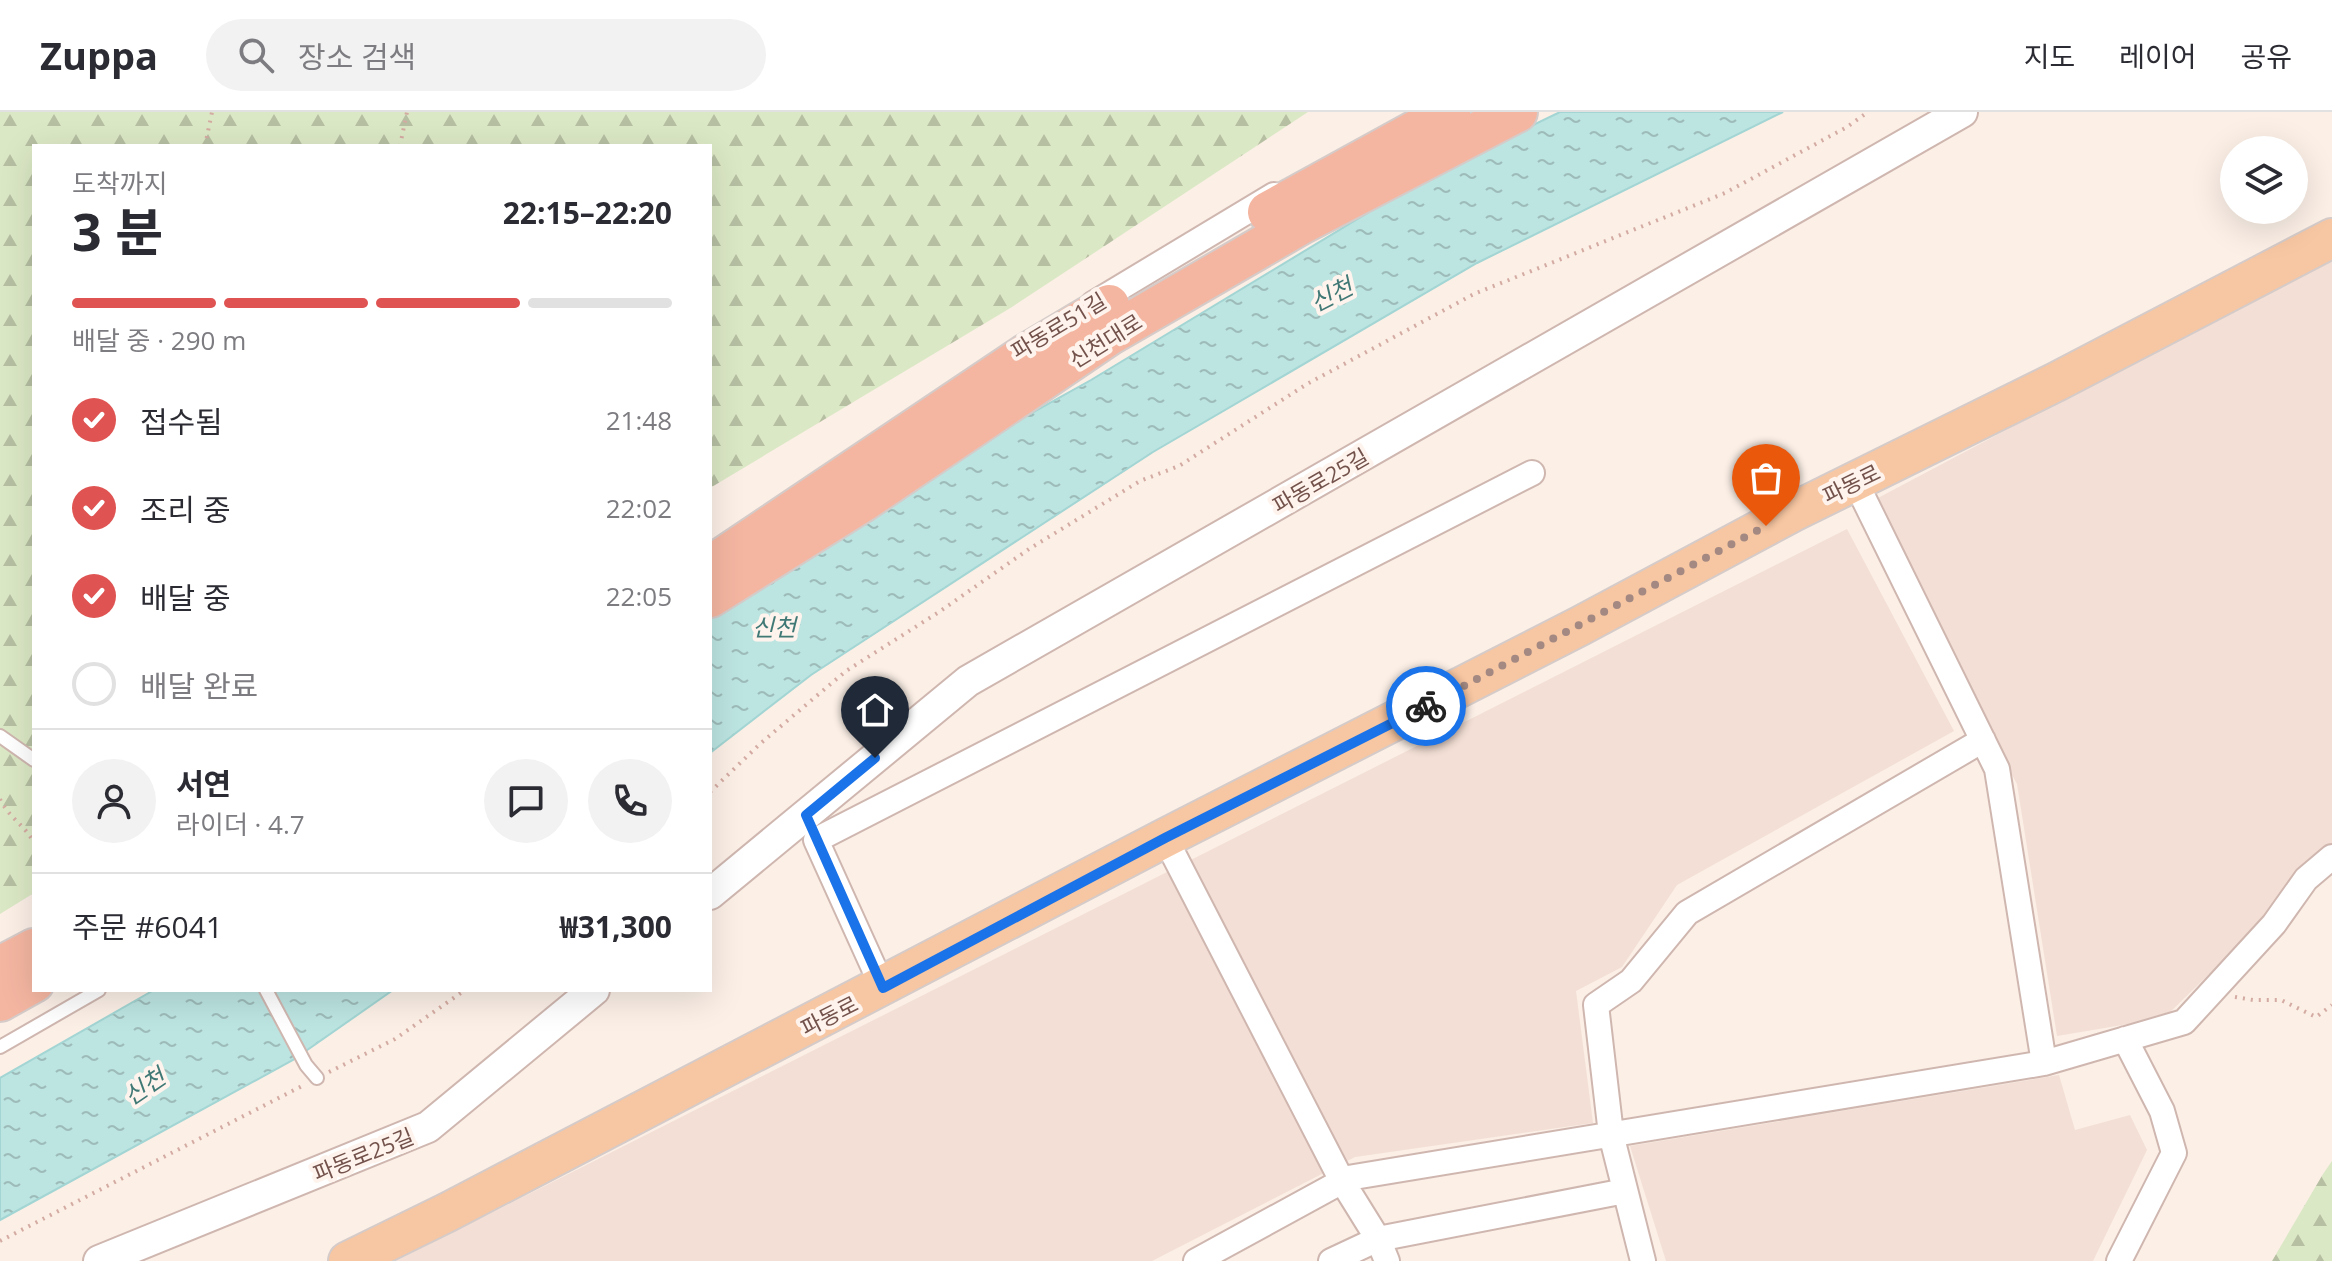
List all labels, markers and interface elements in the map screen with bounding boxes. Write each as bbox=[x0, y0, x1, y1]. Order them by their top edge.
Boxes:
search box bbox=[206, 19, 766, 91]
text: Zuppa bbox=[40, 29, 158, 81]
icon: search bbox=[234, 33, 278, 77]
text: 장소 검색 bbox=[298, 36, 416, 77]
text: 지도 bbox=[2024, 37, 2075, 75]
text: 레이어 bbox=[2119, 37, 2196, 75]
text: 공유 bbox=[2240, 37, 2292, 75]
map controls bbox=[2220, 136, 2308, 224]
button: layers bbox=[2220, 136, 2308, 224]
text: 도착까지 bbox=[72, 165, 168, 201]
text: 22:15–22:20 bbox=[503, 192, 672, 233]
text: 3 분 bbox=[72, 195, 163, 266]
water label: 신천 bbox=[1304, 268, 1361, 319]
street label: 파동로51길 bbox=[1005, 285, 1111, 365]
street label: 신천대로 bbox=[1063, 306, 1147, 374]
text: 배달 중 · 290 m bbox=[72, 322, 246, 358]
icon: check bbox=[72, 398, 116, 442]
text: 접수됨 bbox=[140, 401, 223, 442]
text: 21:48 bbox=[606, 402, 672, 438]
street label: 파동로25길 bbox=[1267, 440, 1373, 520]
pin bbox=[1732, 444, 1800, 526]
icon: bag bbox=[1744, 456, 1788, 500]
street label: 파동로 bbox=[1817, 456, 1885, 510]
icon: check bbox=[72, 486, 116, 530]
text: 조리 중 bbox=[140, 489, 231, 530]
text: 22:02 bbox=[606, 490, 672, 526]
icon: check bbox=[72, 574, 116, 618]
text: 배달 중 bbox=[140, 577, 231, 618]
text: 22:05 bbox=[606, 578, 672, 614]
water label: 신천 bbox=[752, 610, 799, 643]
text: 배달 완료 bbox=[140, 665, 258, 706]
courier bbox=[1386, 666, 1466, 746]
pin bbox=[841, 676, 909, 758]
icon: bike bbox=[1404, 684, 1448, 728]
icon: home bbox=[853, 688, 897, 732]
button: person bbox=[72, 759, 156, 843]
button: chat bbox=[484, 759, 568, 843]
button: phone bbox=[588, 759, 672, 843]
text: 서연 bbox=[176, 763, 231, 804]
text: 라이더 · 4.7 bbox=[176, 806, 305, 842]
text: 주문 #6041 bbox=[72, 906, 223, 947]
text: ₩31,300 bbox=[560, 906, 672, 947]
street label: 파동로 bbox=[795, 988, 863, 1042]
water label: 신천 bbox=[116, 1058, 174, 1112]
street label: 파동로25길 bbox=[308, 1120, 418, 1188]

